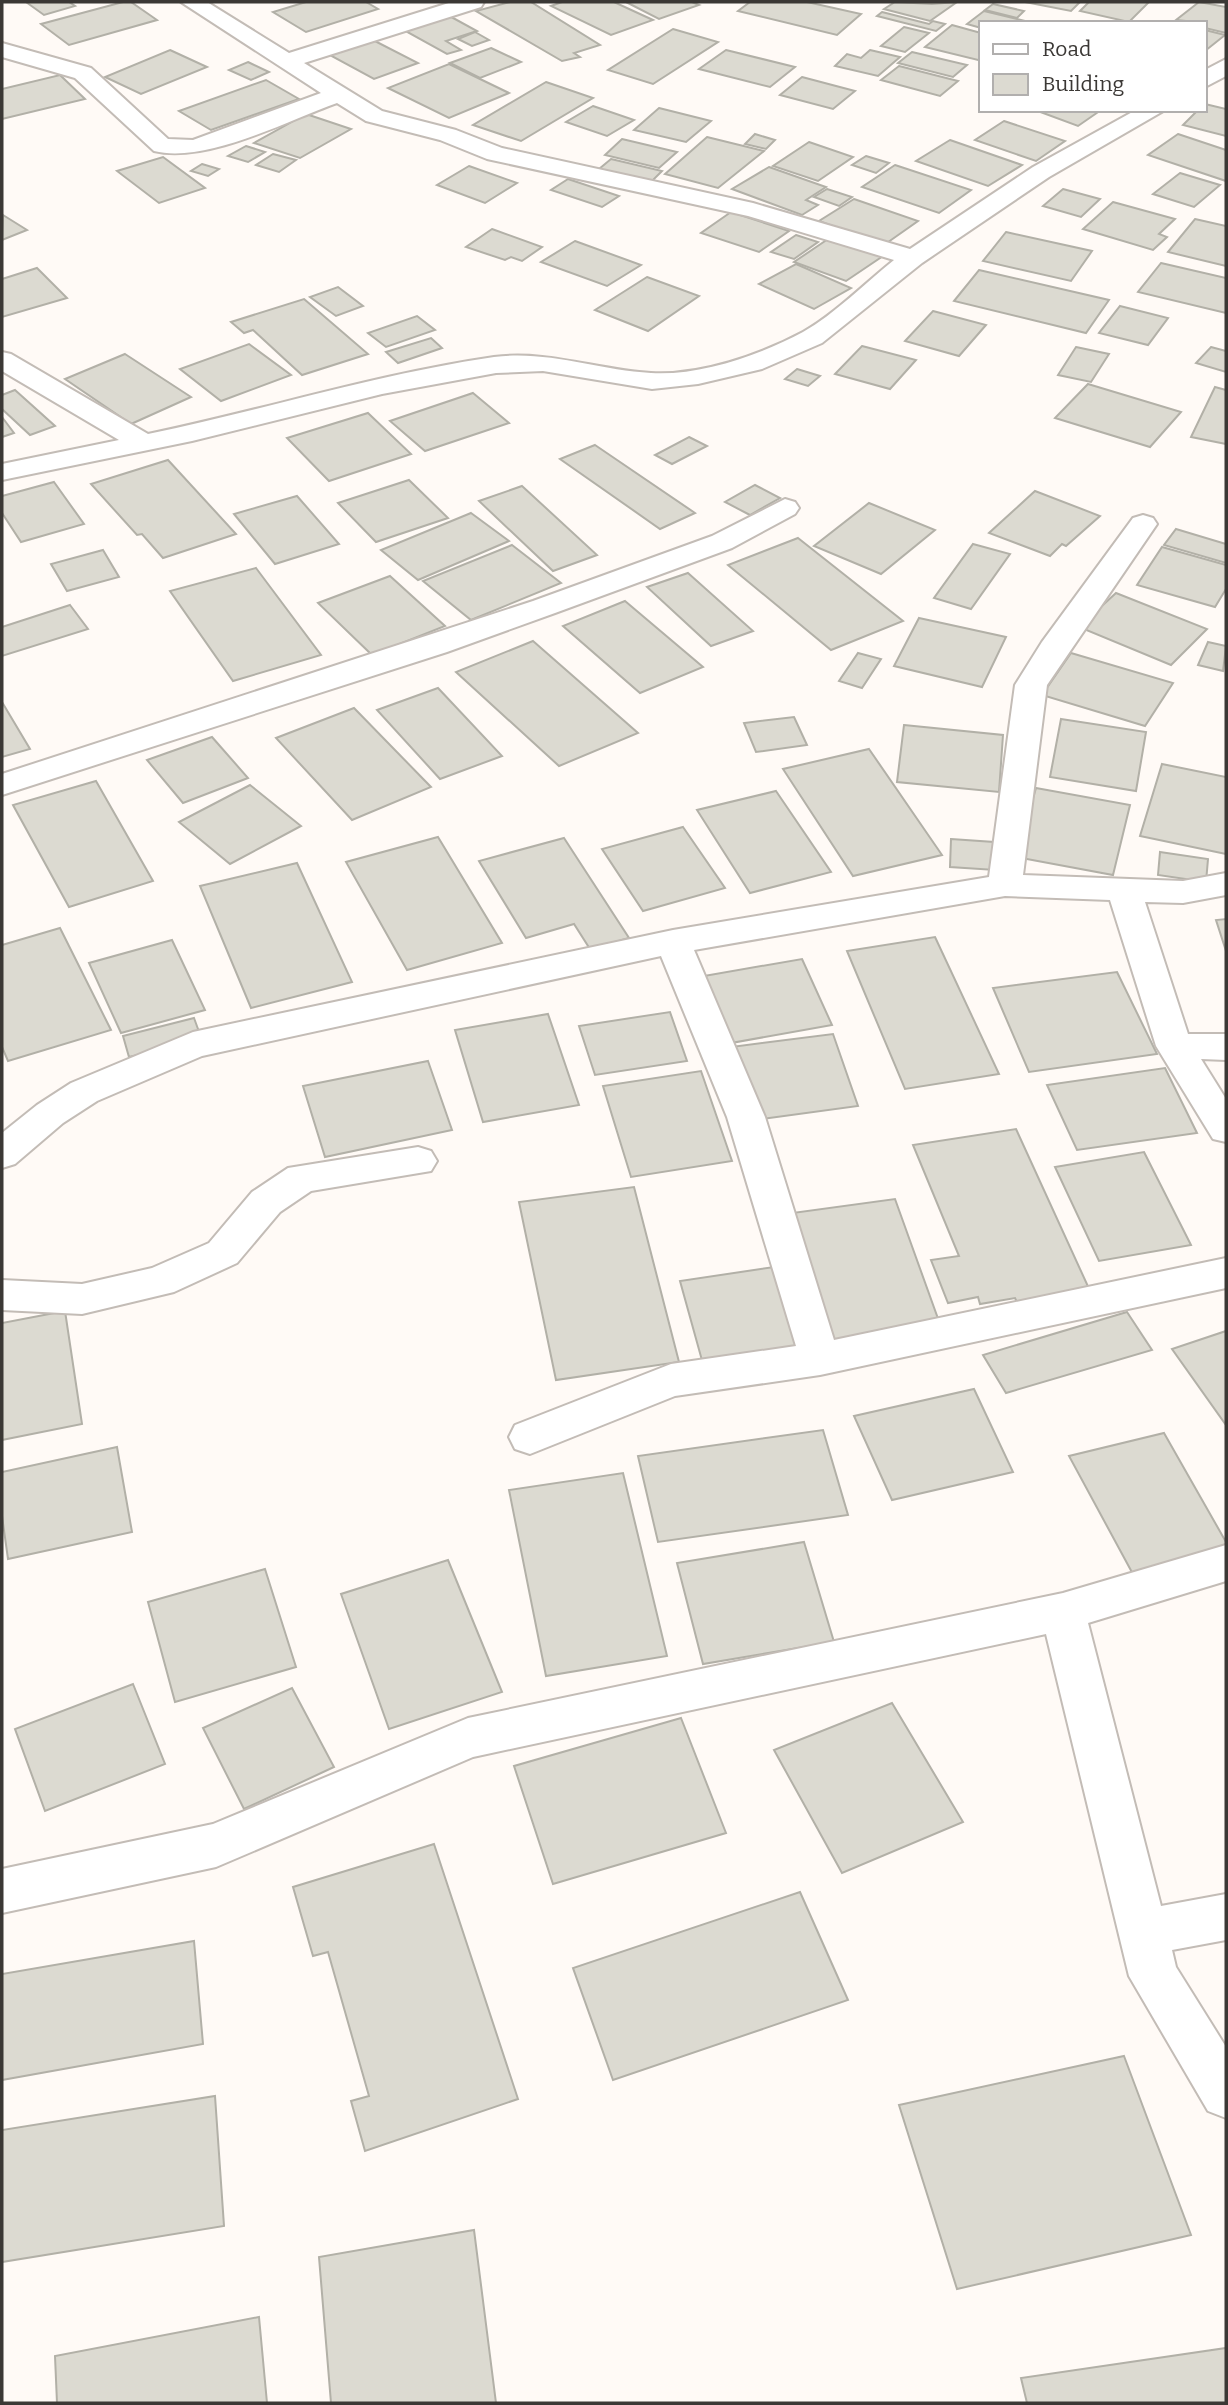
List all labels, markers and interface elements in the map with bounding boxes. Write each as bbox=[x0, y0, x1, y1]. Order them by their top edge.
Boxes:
legend bbox=[979, 21, 1207, 112]
text: Road bbox=[1042, 36, 1091, 62]
text: Building bbox=[1042, 71, 1125, 97]

